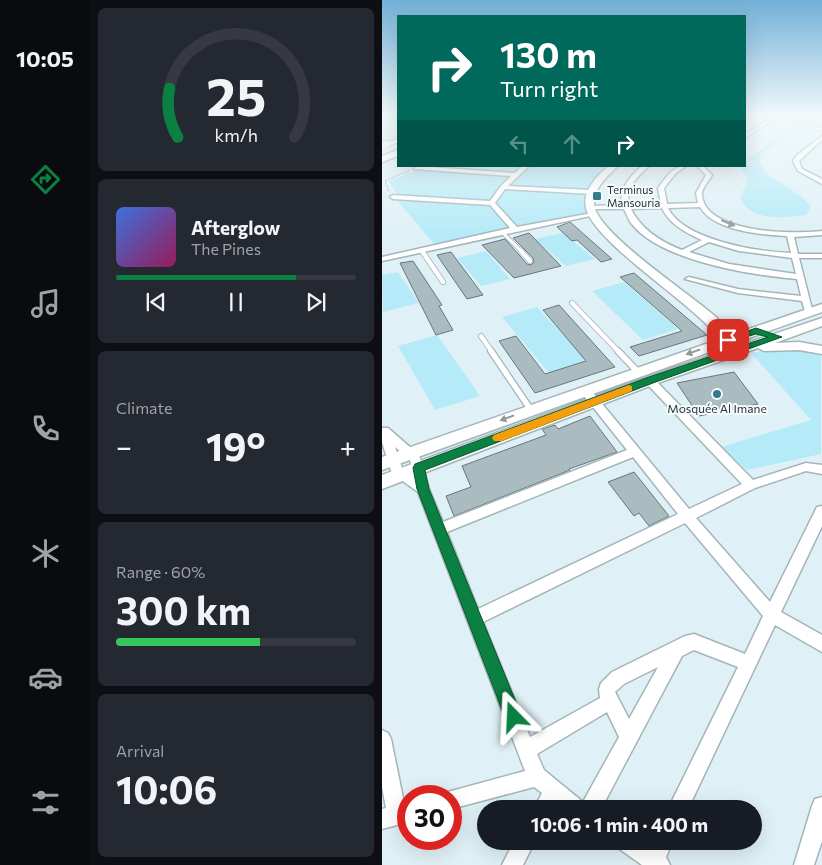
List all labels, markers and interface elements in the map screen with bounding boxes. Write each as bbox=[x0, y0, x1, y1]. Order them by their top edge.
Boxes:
text: 130 m bbox=[500, 32, 597, 75]
icon: right bbox=[417, 35, 482, 100]
text: 10:05 bbox=[16, 45, 74, 72]
text: 25 bbox=[206, 63, 266, 127]
text: Turn right bbox=[500, 75, 598, 102]
text: km/h bbox=[214, 124, 258, 146]
icon: left bbox=[505, 130, 533, 158]
icon: ahead bbox=[558, 130, 586, 158]
icon: right bbox=[611, 130, 639, 158]
icon: directions bbox=[28, 162, 63, 197]
place label: Terminus Mansouria bbox=[607, 183, 660, 209]
marker: Terminus Mansouria bbox=[591, 190, 603, 202]
text: Afterglow bbox=[191, 216, 280, 239]
one-way arrow bbox=[721, 220, 736, 228]
text: The Pines bbox=[191, 239, 261, 258]
icon: music bbox=[28, 286, 63, 321]
icon: previous bbox=[142, 288, 170, 316]
icon: pause bbox=[222, 288, 250, 316]
icon: next bbox=[302, 288, 330, 316]
pin bbox=[707, 319, 749, 361]
icon: arrive bbox=[714, 326, 742, 354]
one-way arrow bbox=[685, 349, 700, 356]
marker: Mosquée Al Imane bbox=[711, 388, 723, 400]
text: Climate bbox=[116, 398, 172, 417]
place label: Mosquée Al Imane bbox=[667, 401, 767, 415]
icon: phone bbox=[28, 411, 63, 446]
one-way arrow bbox=[499, 415, 514, 422]
text: 19° bbox=[206, 422, 266, 469]
text: − bbox=[116, 429, 132, 463]
text: + bbox=[340, 429, 356, 463]
icon: climate bbox=[28, 536, 63, 571]
text: Range · 60% bbox=[116, 562, 205, 581]
text: 300 km bbox=[116, 586, 251, 633]
icon: car bbox=[28, 660, 63, 695]
position arrow bbox=[487, 690, 539, 742]
text: Arrival bbox=[116, 741, 164, 760]
text: 10:06 bbox=[116, 765, 217, 812]
icon: filters bbox=[28, 785, 63, 820]
speed limit sign: 30 bbox=[397, 785, 462, 850]
text: 10:06 · 1 min · 400 m bbox=[531, 813, 708, 836]

